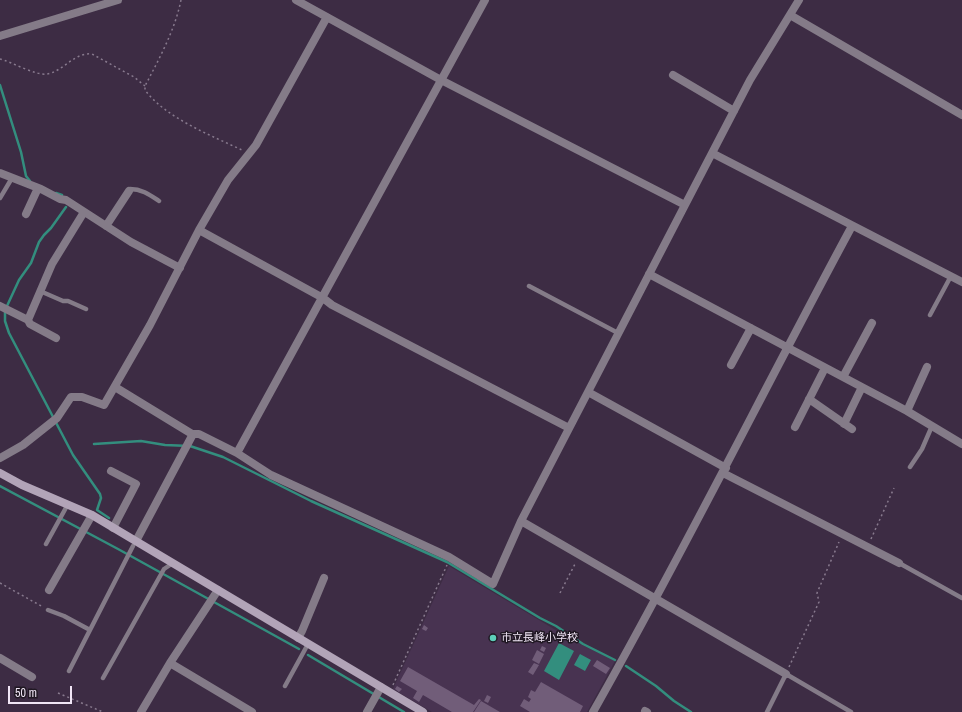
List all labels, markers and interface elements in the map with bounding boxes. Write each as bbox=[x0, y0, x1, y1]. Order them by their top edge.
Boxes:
place label: 市立長峰小学校 bbox=[501, 631, 578, 645]
marker: 市立長峰小学校 bbox=[488, 633, 498, 643]
scale bar bbox=[10, 678, 74, 704]
text: 50 m bbox=[15, 685, 37, 701]

